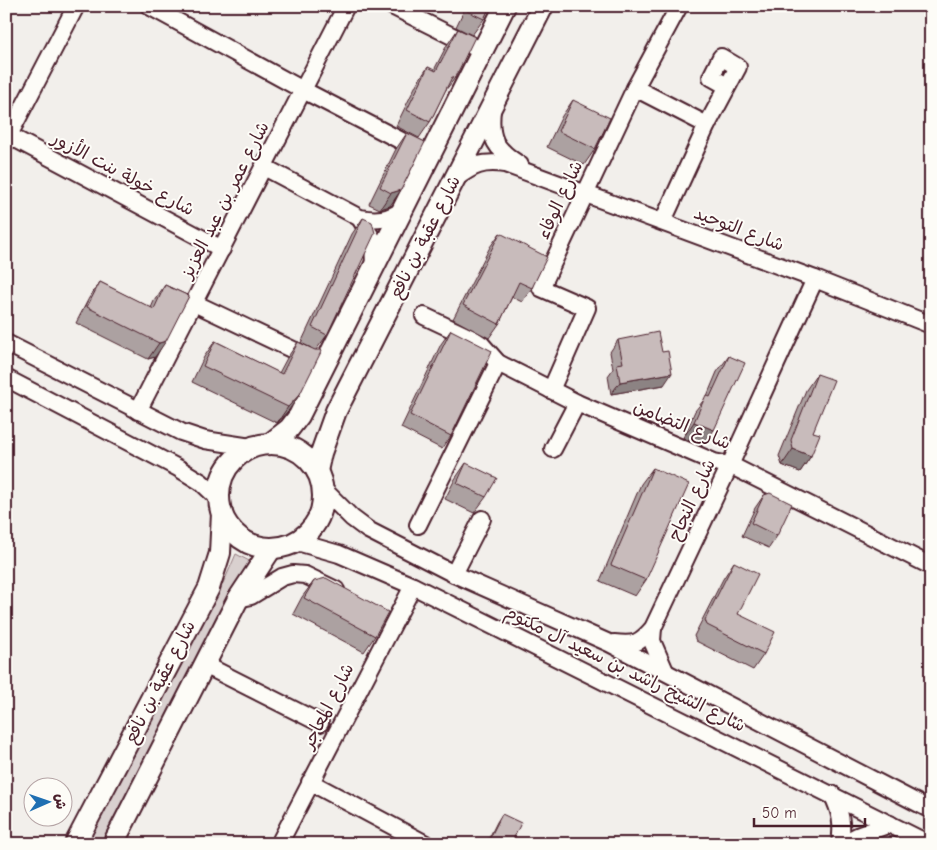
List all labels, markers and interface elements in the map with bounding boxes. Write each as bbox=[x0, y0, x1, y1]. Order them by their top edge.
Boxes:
street label: شارع عمر بن عبد العزيز bbox=[175, 118, 275, 284]
street label: شارع خولة بنت الأزور bbox=[46, 125, 199, 221]
street label: شارع الوفاء bbox=[533, 157, 588, 243]
street label: شارع عقبة بن نافع bbox=[385, 172, 467, 303]
street label: شارع التوحيد bbox=[691, 202, 787, 257]
street label: شارع التضامن bbox=[630, 396, 734, 455]
street label: شارع النجاح bbox=[664, 456, 721, 545]
street label: شارع الشيخ راشد بن سعيد آل مكتوم bbox=[500, 601, 749, 739]
street label: شارع عقبة بن نافع bbox=[120, 617, 202, 748]
street label: شارع المعاجر bbox=[297, 660, 359, 755]
north arrow bbox=[22, 778, 72, 828]
text: ش bbox=[52, 794, 69, 810]
scale bar bbox=[754, 795, 866, 827]
text: 50 m bbox=[762, 804, 797, 822]

